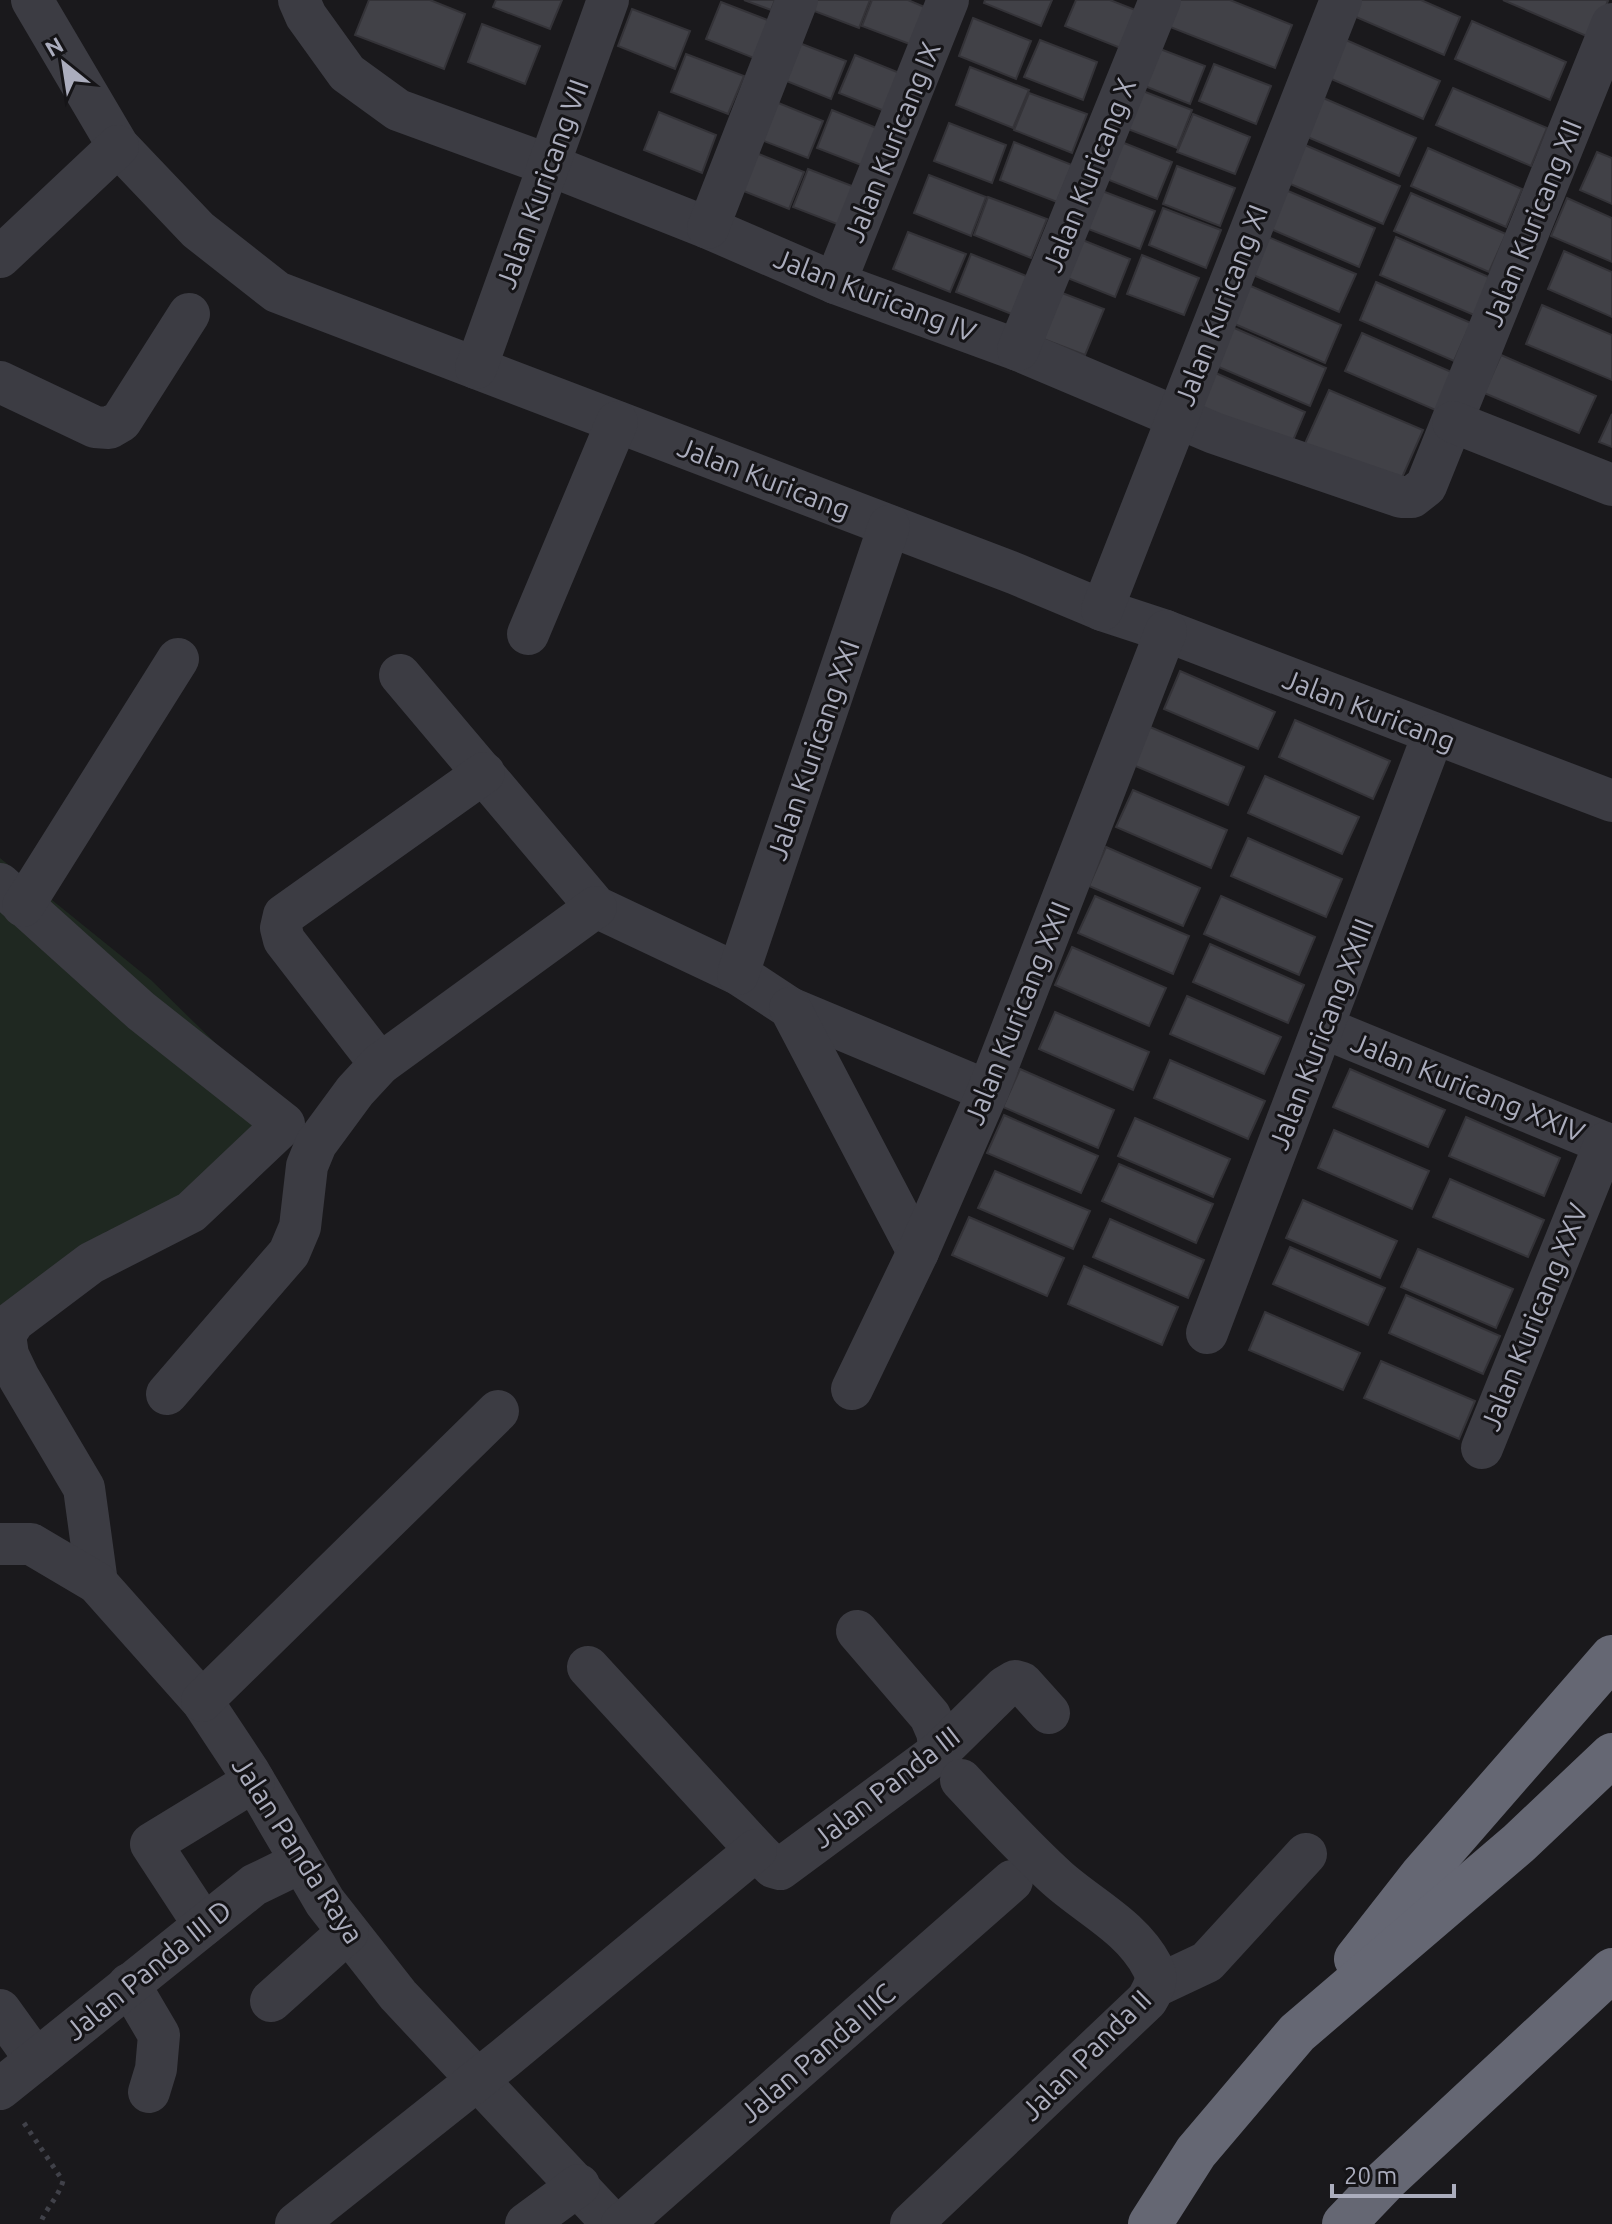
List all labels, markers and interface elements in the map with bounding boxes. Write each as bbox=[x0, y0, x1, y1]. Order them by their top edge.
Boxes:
north arrow bbox=[24, 24, 104, 104]
text: N bbox=[40, 31, 67, 61]
street label: Jalan Kuricang IX bbox=[837, 37, 946, 246]
street label: Jalan Kuricang X bbox=[1036, 74, 1141, 276]
street label: Jalan Kuricang VII bbox=[489, 75, 594, 293]
street label: Jalan Kuricang XII bbox=[1476, 115, 1587, 331]
street label: Jalan Kuricang XI bbox=[1168, 200, 1273, 410]
street label: Jalan Kuricang IV bbox=[770, 242, 981, 347]
street label: Jalan Kuricang bbox=[674, 430, 855, 525]
street label: Jalan Kuricang XXI bbox=[760, 636, 865, 864]
street label: Jalan Kuricang bbox=[1279, 662, 1460, 757]
street label: Jalan Kuricang XXII bbox=[958, 897, 1075, 1129]
street label: Jalan Kuricang XXIII bbox=[1262, 914, 1379, 1154]
street label: Jalan Kuricang XXIV bbox=[1347, 1026, 1589, 1148]
street label: Jalan Kuricang XXV bbox=[1474, 1199, 1593, 1435]
street label: Jalan Panda III bbox=[806, 1720, 965, 1854]
street label: Jalan Panda Raya bbox=[227, 1751, 370, 1949]
street label: Jalan Panda III D bbox=[59, 1893, 237, 2046]
street label: Jalan Panda IIIC bbox=[733, 1977, 900, 2128]
street label: Jalan Panda II bbox=[1014, 1983, 1157, 2126]
scale bar bbox=[1332, 2148, 1454, 2198]
text: 20 m bbox=[1344, 2162, 1397, 2189]

